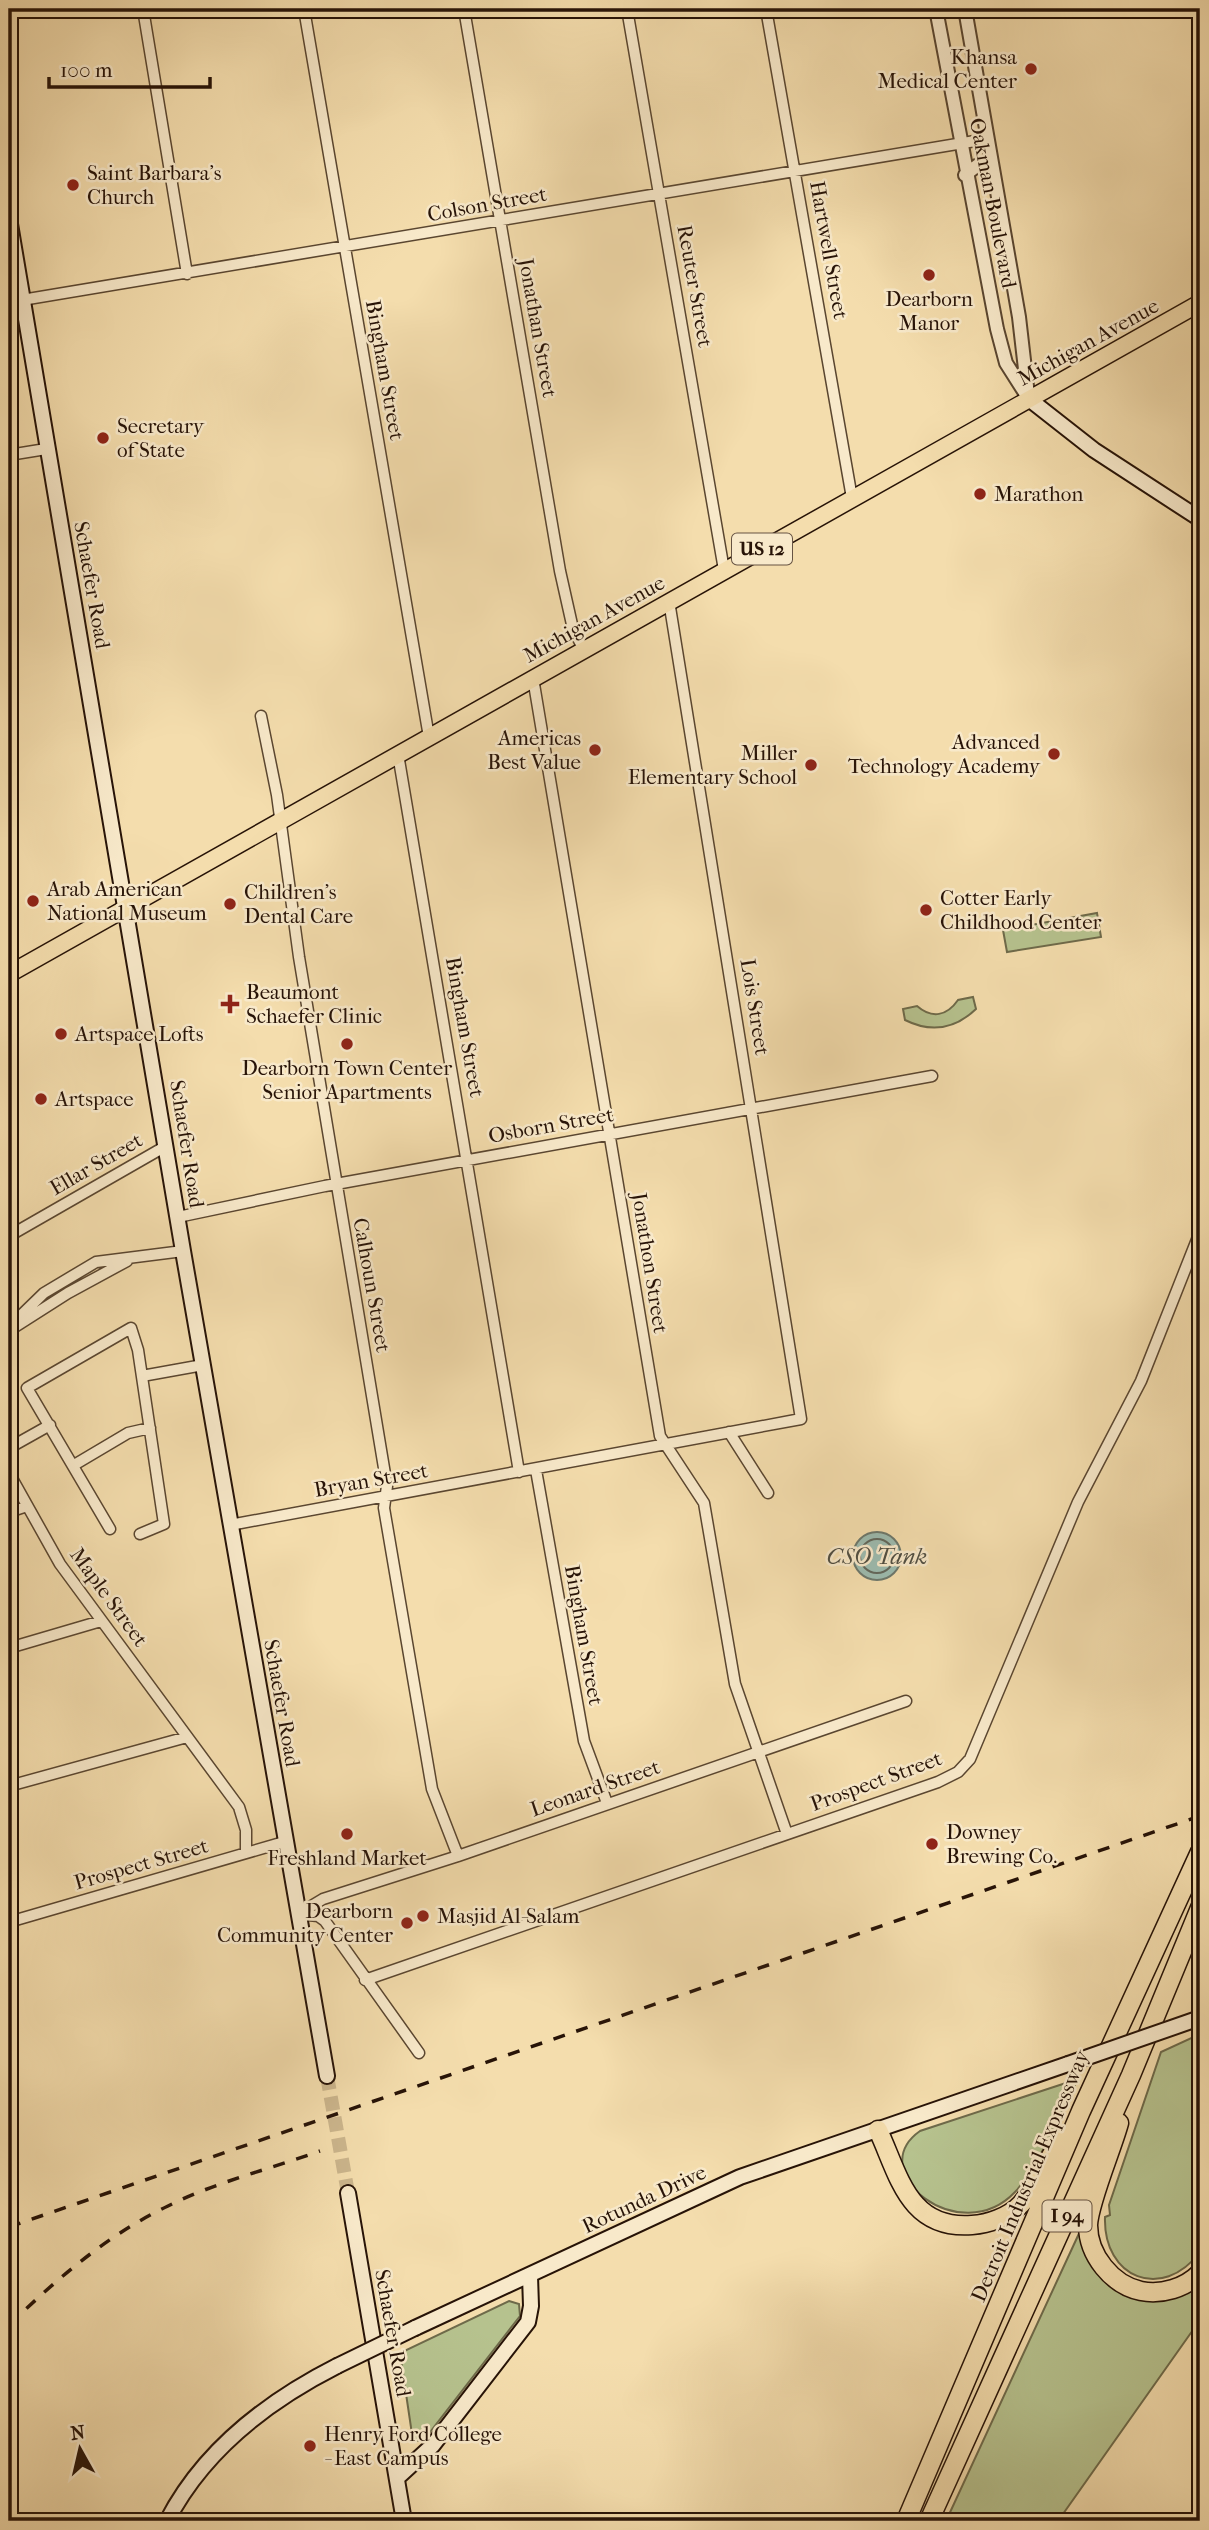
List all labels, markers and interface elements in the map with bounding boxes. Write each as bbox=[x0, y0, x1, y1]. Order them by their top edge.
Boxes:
place label: Khansa Medical Center bbox=[877, 45, 1017, 93]
scale bar bbox=[49, 46, 210, 90]
text: 100 m bbox=[60, 58, 113, 82]
marker: Khansa Medical Center bbox=[1023, 61, 1039, 77]
street label: Oakman Boulevard bbox=[965, 116, 1021, 291]
place label: Saint Barbara's Church bbox=[87, 161, 222, 209]
marker: Saint Barbara's Church bbox=[65, 177, 81, 193]
street label: Hartwell Street bbox=[805, 179, 853, 321]
street label: Colson Street bbox=[425, 182, 549, 226]
street label: Reuter Street bbox=[672, 223, 718, 350]
street label: Jonathan Street bbox=[514, 255, 562, 400]
marker: Dearborn Manor bbox=[921, 267, 937, 283]
place label: Dearborn Manor bbox=[885, 287, 973, 335]
street label: Michigan Avenue bbox=[1013, 293, 1163, 391]
street label: Bingham Street bbox=[361, 298, 409, 443]
place label: Secretary of State bbox=[117, 414, 205, 462]
marker: Secretary of State bbox=[95, 430, 111, 446]
place label: Marathon bbox=[994, 482, 1083, 506]
marker: Marathon bbox=[972, 486, 988, 502]
street label: Schaefer Road bbox=[69, 519, 115, 651]
road number: US 12 bbox=[732, 534, 792, 564]
street label: Michigan Avenue bbox=[519, 570, 669, 668]
place label: Americas Best Value bbox=[487, 726, 581, 774]
place label: Advanced Technology Academy bbox=[848, 730, 1041, 778]
place label: Miller Elementary School bbox=[628, 741, 797, 789]
marker: Americas Best Value bbox=[587, 742, 603, 758]
marker: Advanced Technology Academy bbox=[1046, 746, 1062, 762]
marker: Miller Elementary School bbox=[803, 757, 819, 773]
place label: Arab American National Museum bbox=[46, 877, 207, 925]
place label: Children's Dental Care bbox=[244, 880, 353, 928]
place label: Cotter Early Childhood Center bbox=[940, 886, 1102, 934]
marker: Arab American National Museum bbox=[25, 893, 41, 909]
marker: Children's Dental Care bbox=[222, 896, 238, 912]
marker: Cotter Early Childhood Center bbox=[918, 902, 934, 918]
street label: Bingham Street bbox=[441, 955, 489, 1100]
street label: Lois Street bbox=[736, 957, 775, 1057]
place label: Beaumont Schaefer Clinic bbox=[246, 980, 382, 1028]
marker: Beaumont Schaefer Clinic bbox=[220, 994, 240, 1014]
place label: Artspace Lofts bbox=[74, 1022, 204, 1046]
marker: Artspace Lofts bbox=[53, 1026, 69, 1042]
marker: Dearborn Town Center Senior Apartments bbox=[339, 1036, 355, 1052]
place label: Dearborn Town Center Senior Apartments bbox=[242, 1056, 452, 1104]
street label: Schaefer Road bbox=[165, 1078, 209, 1210]
place label: Artspace bbox=[54, 1087, 134, 1111]
marker: Artspace bbox=[33, 1091, 49, 1107]
street label: Osborn Street bbox=[486, 1102, 616, 1148]
street label: Ellar Street bbox=[45, 1128, 147, 1200]
street label: Jonathon Street bbox=[627, 1189, 673, 1335]
street label: Calhoun Street bbox=[348, 1216, 396, 1354]
street label: Bryan Street bbox=[312, 1458, 430, 1502]
street label: Maple Street bbox=[65, 1543, 153, 1651]
water label: CSO Tank bbox=[827, 1543, 927, 1570]
street label: Bingham Street bbox=[560, 1563, 608, 1708]
street label: Schaefer Road bbox=[259, 1637, 305, 1769]
street label: Prospect Street bbox=[807, 1746, 946, 1816]
street label: Leonard Street bbox=[527, 1754, 663, 1821]
place label: Downey Brewing Co. bbox=[946, 1820, 1057, 1868]
marker: Freshland Market bbox=[339, 1826, 355, 1842]
street label: Prospect Street bbox=[71, 1833, 211, 1895]
marker: Downey Brewing Co. bbox=[924, 1836, 940, 1852]
place label: Freshland Market bbox=[267, 1846, 427, 1870]
place label: Dearborn Community Center bbox=[217, 1899, 393, 1947]
place label: Masjid Al-Salam bbox=[437, 1904, 580, 1928]
marker: Masjid Al-Salam bbox=[415, 1908, 431, 1924]
marker: Dearborn Community Center bbox=[399, 1915, 415, 1931]
street label: Detroit Industrial Expressway bbox=[966, 2046, 1094, 2305]
street label: Rotunda Drive bbox=[578, 2160, 710, 2238]
road number: I 94 bbox=[1042, 2200, 1092, 2232]
street label: Schaefer Road bbox=[370, 2267, 416, 2399]
north arrow bbox=[46, 2414, 116, 2484]
text: N bbox=[69, 2421, 87, 2445]
place label: Henry Ford College - East Campus bbox=[324, 2422, 502, 2470]
marker: Henry Ford College - East Campus bbox=[302, 2438, 318, 2454]

